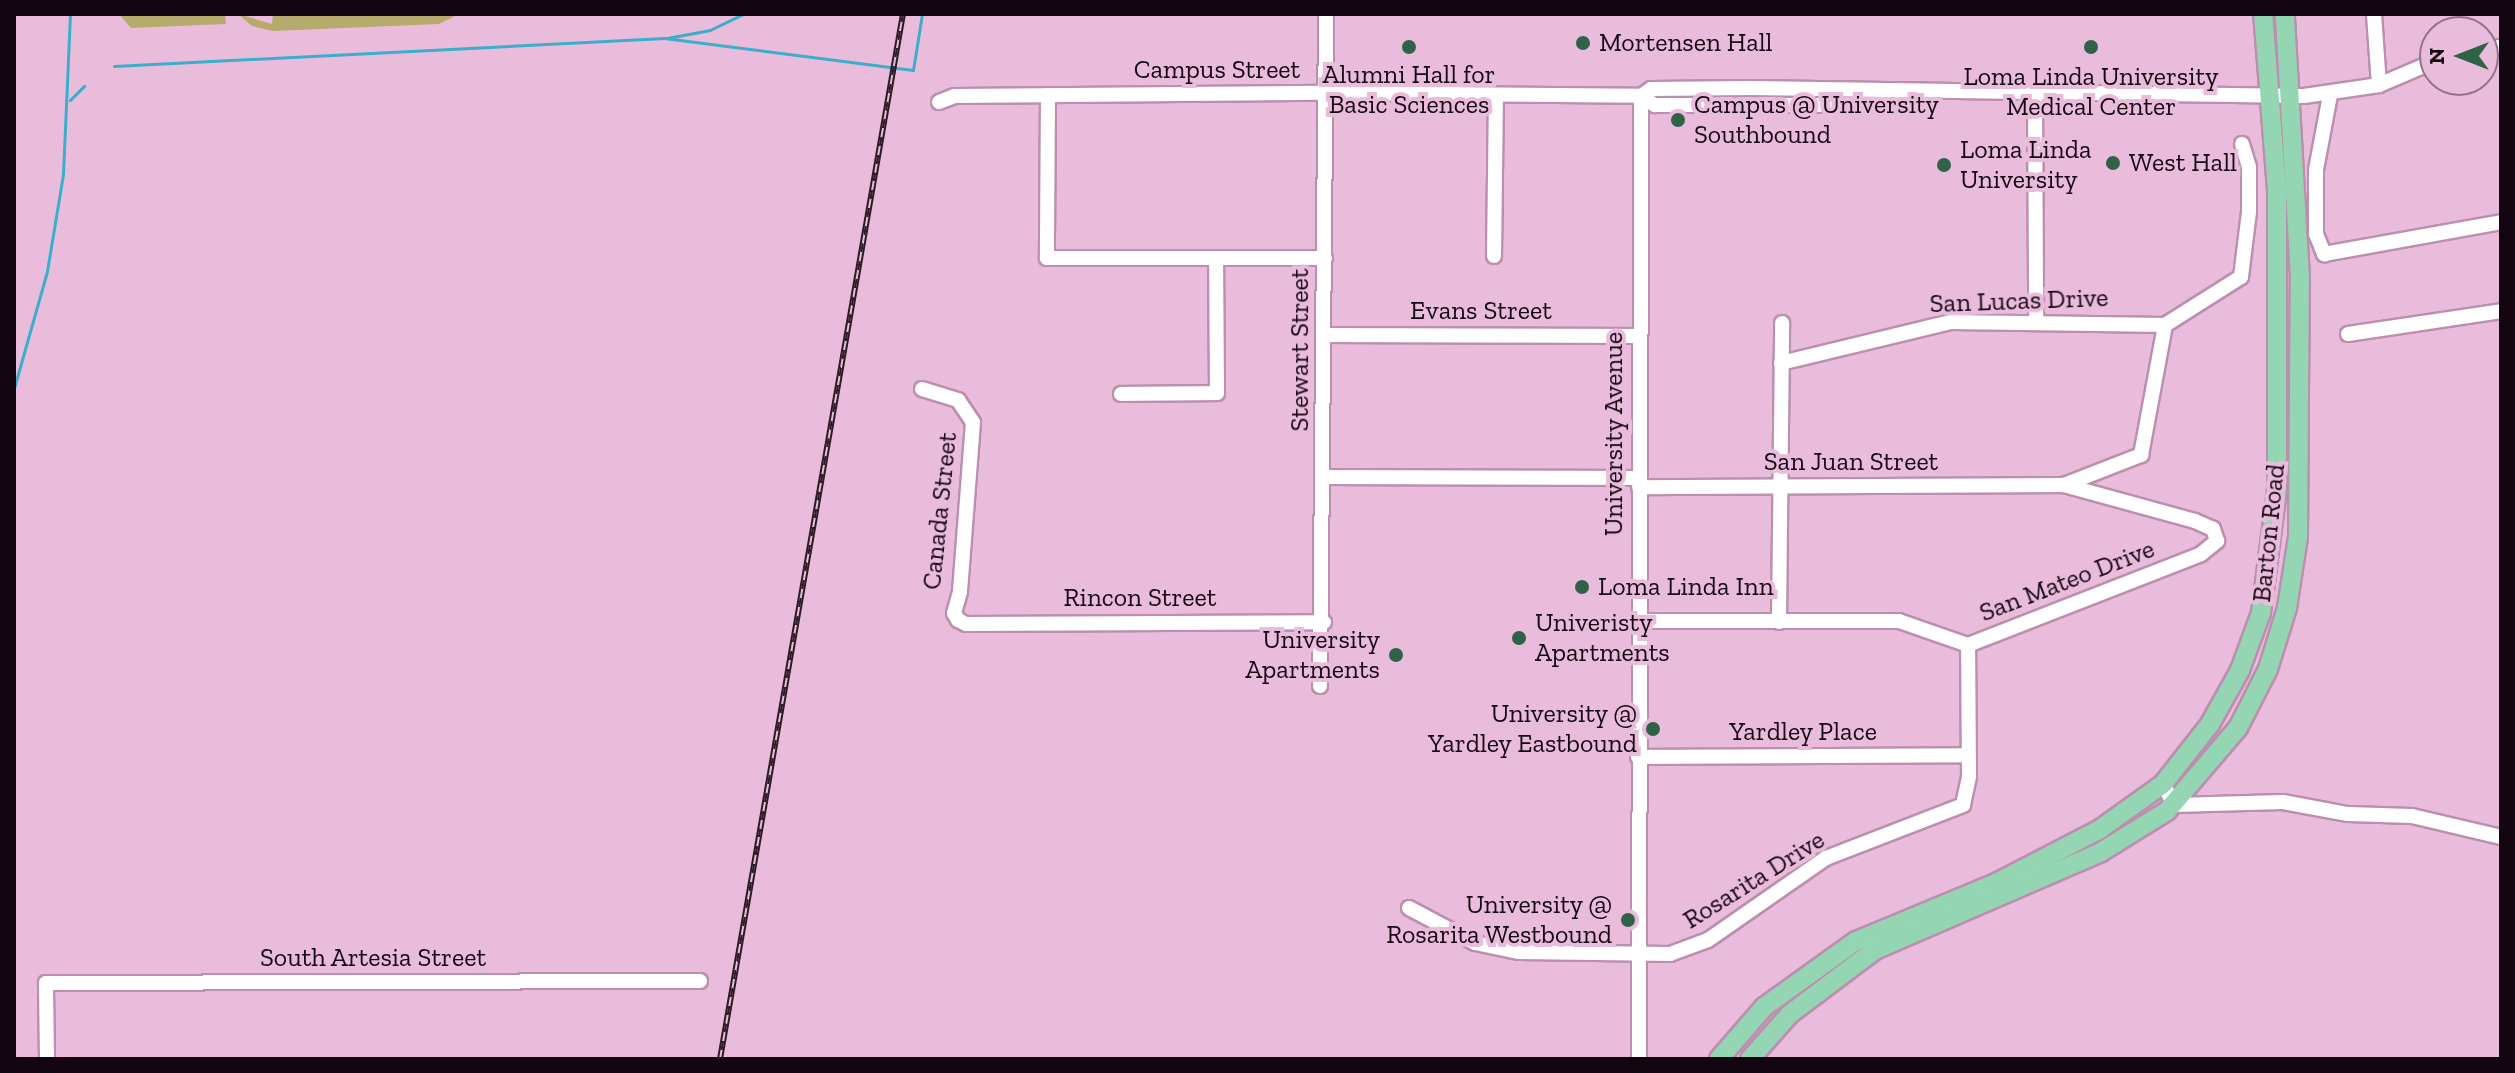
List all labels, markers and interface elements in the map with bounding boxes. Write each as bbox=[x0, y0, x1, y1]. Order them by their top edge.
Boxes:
north arrow bbox=[2419, 16, 2499, 96]
place label: Mortensen Hall bbox=[1599, 27, 1773, 59]
marker: Mortensen Hall bbox=[1574, 34, 1592, 52]
marker: Loma Linda University Medical Center bbox=[2080, 36, 2102, 58]
marker: Alumni Hall for Basic Sciences bbox=[1400, 38, 1418, 56]
text: N bbox=[2423, 48, 2450, 64]
street label: Campus Street bbox=[1134, 54, 1300, 86]
place label: Alumni Hall for Basic Sciences bbox=[1323, 59, 1495, 120]
place label: Loma Linda University Medical Center bbox=[1964, 61, 2218, 122]
place label: Campus @ University Southbound bbox=[1694, 89, 1939, 150]
marker: Campus @ University Southbound bbox=[1669, 111, 1687, 129]
place label: Loma Linda University bbox=[1960, 134, 2092, 196]
place label: West Hall bbox=[2129, 147, 2237, 179]
marker: West Hall bbox=[2104, 154, 2122, 172]
marker: Loma Linda University bbox=[1935, 156, 1953, 174]
street label: Stewart Street bbox=[1284, 269, 1316, 431]
street label: San Lucas Drive bbox=[1929, 282, 2109, 320]
street label: Evans Street bbox=[1410, 295, 1552, 327]
street label: University Avenue bbox=[1598, 331, 1630, 537]
street label: Canada Street bbox=[916, 431, 964, 591]
street label: San Juan Street bbox=[1763, 446, 1939, 478]
street label: Barton Road bbox=[2246, 462, 2292, 604]
street label: San Mateo Drive bbox=[1975, 533, 2159, 629]
place label: Loma Linda Inn bbox=[1598, 571, 1774, 603]
marker: Loma Linda Inn bbox=[1573, 578, 1591, 596]
street label: Rincon Street bbox=[1064, 582, 1216, 614]
place label: Univeristy Apartments bbox=[1535, 607, 1670, 668]
place label: University Apartments bbox=[1245, 624, 1380, 686]
marker: Univeristy Apartments bbox=[1510, 629, 1528, 647]
marker: University Apartments bbox=[1387, 646, 1405, 664]
place label: University @ Yardley Eastbound bbox=[1427, 698, 1637, 760]
street label: Yardley Place bbox=[1729, 716, 1877, 748]
marker: University @ Yardley Eastbound bbox=[1644, 720, 1662, 738]
street label: Rosarita Drive bbox=[1678, 824, 1830, 936]
place label: University @ Rosarita Westbound bbox=[1385, 889, 1612, 950]
marker: University @ Rosarita Westbound bbox=[1619, 911, 1637, 929]
street label: South Artesia Street bbox=[259, 942, 487, 974]

